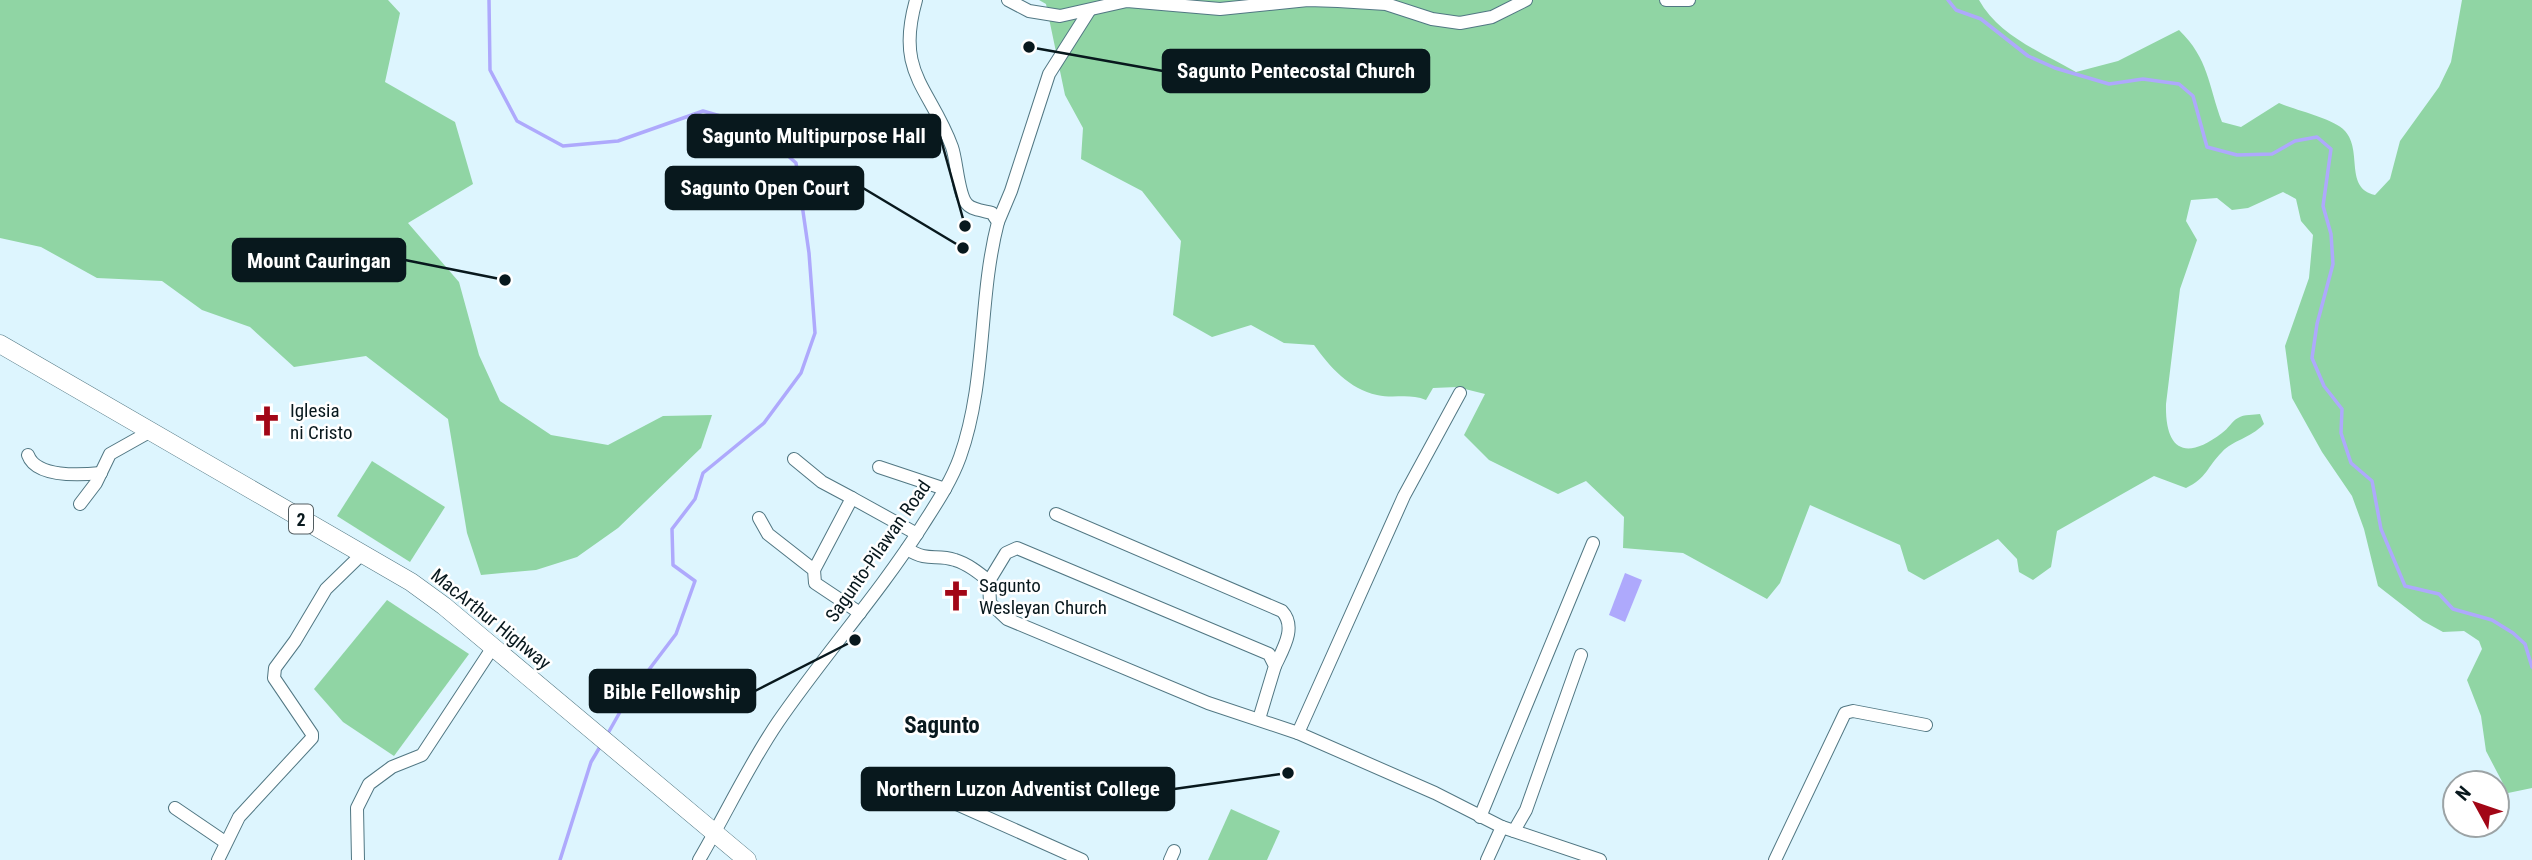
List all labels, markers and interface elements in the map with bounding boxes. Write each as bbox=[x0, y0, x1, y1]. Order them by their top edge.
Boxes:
callout: Sagunto Pentecostal Church bbox=[1163, 50, 1429, 92]
text: Sagunto Pentecostal Church bbox=[1177, 59, 1415, 83]
callout: Sagunto Multipurpose Hall bbox=[688, 115, 940, 157]
text: Sagunto Multipurpose Hall bbox=[702, 124, 926, 148]
callout: Sagunto Open Court bbox=[666, 167, 863, 209]
text: Sagunto Open Court bbox=[681, 176, 849, 200]
callout: Mount Cauringan bbox=[233, 239, 405, 281]
text: Mount Cauringan bbox=[247, 249, 391, 273]
place label: Iglesia ni Cristo bbox=[290, 399, 352, 444]
church icon: Iglesia ni Cristo bbox=[250, 404, 284, 438]
street label: Sagunto-Pilawan Road bbox=[820, 476, 936, 626]
road number: 2 bbox=[289, 504, 313, 534]
street label: MacArthur Highway bbox=[426, 564, 556, 674]
place label: Sagunto Wesleyan Church bbox=[979, 574, 1107, 619]
church icon: Sagunto Wesleyan Church bbox=[939, 579, 973, 613]
callout: Bible Fellowship bbox=[590, 670, 755, 712]
text: Bible Fellowship bbox=[603, 680, 741, 704]
district label: Sagunto bbox=[904, 712, 980, 739]
callout: Northern Luzon Adventist College bbox=[862, 768, 1174, 810]
north arrow bbox=[2441, 769, 2511, 839]
text: Northern Luzon Adventist College bbox=[876, 777, 1160, 801]
text: N bbox=[2451, 782, 2476, 805]

